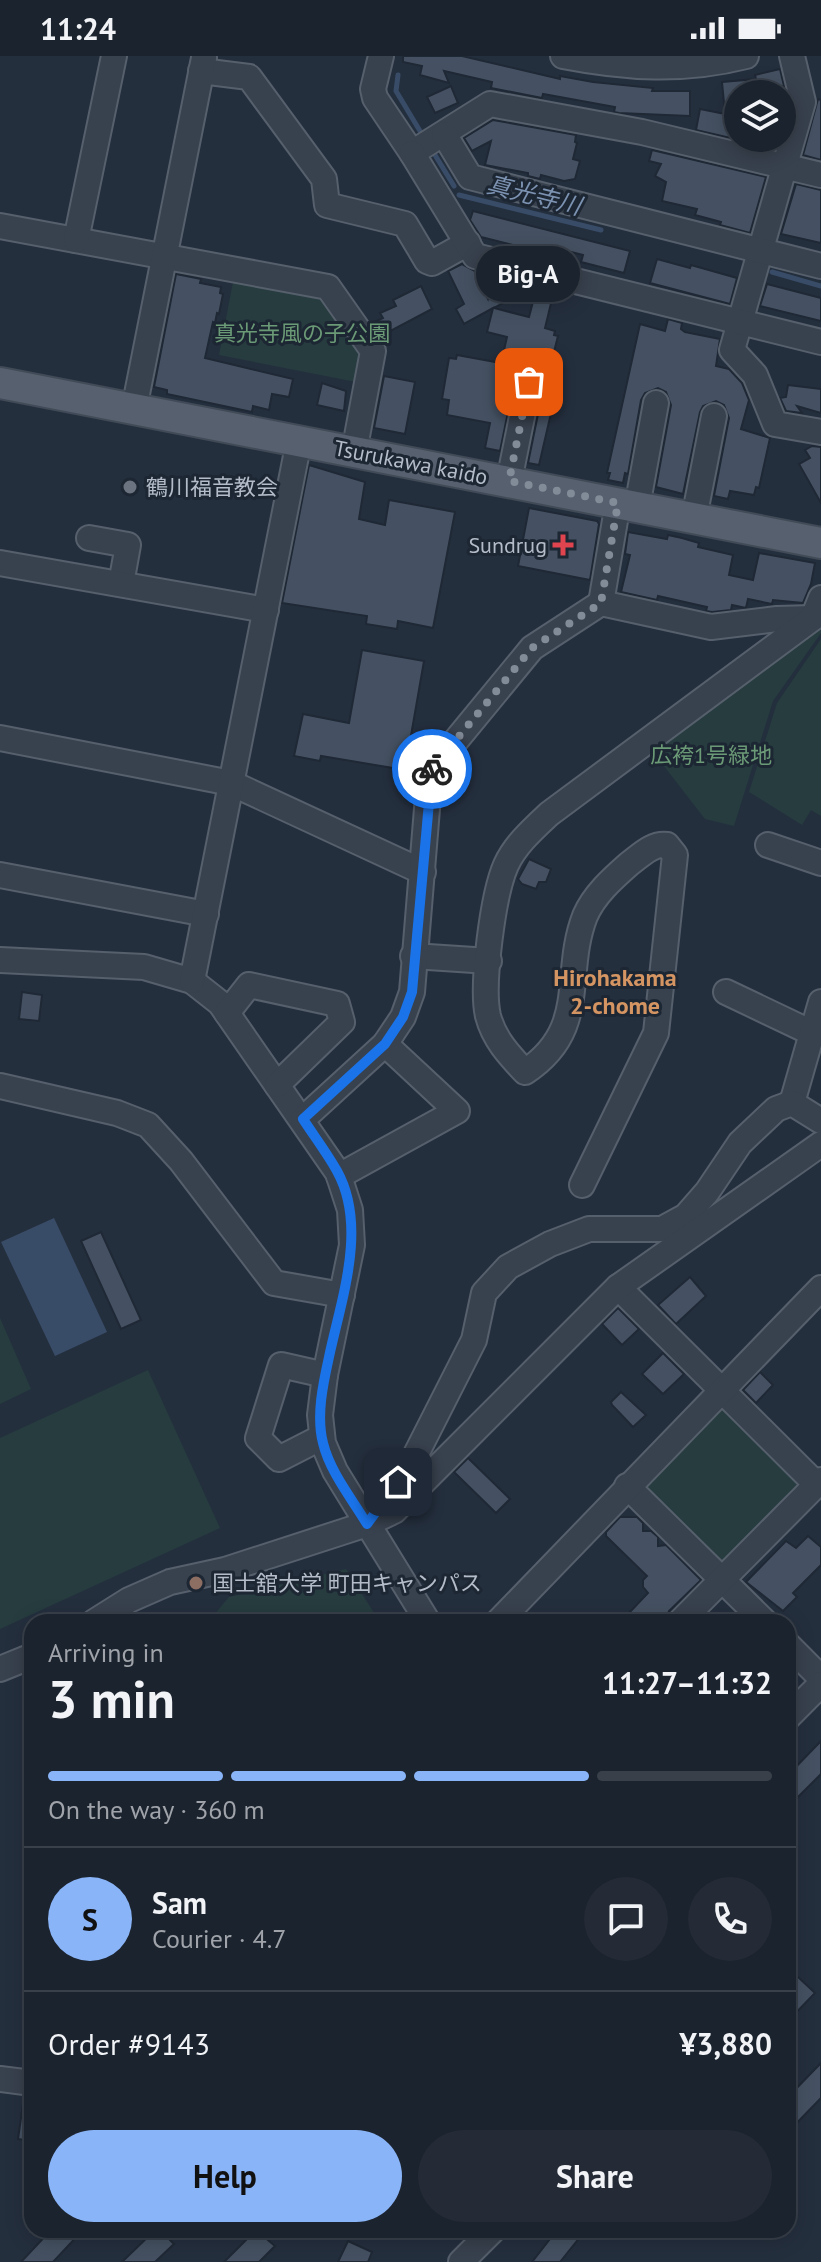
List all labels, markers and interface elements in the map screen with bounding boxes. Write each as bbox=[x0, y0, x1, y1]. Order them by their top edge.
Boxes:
text: 11:24 bbox=[40, 9, 116, 48]
map controls bbox=[724, 80, 796, 152]
button: layers bbox=[724, 80, 796, 152]
water label: 真光寺川 bbox=[484, 168, 587, 222]
callout: Big-A bbox=[477, 246, 581, 302]
text: Big-A bbox=[498, 257, 558, 290]
park label: 真光寺風の子公園 bbox=[214, 319, 390, 347]
pin bbox=[495, 348, 563, 416]
icon: bag bbox=[507, 360, 551, 404]
street label: Tsurukawa kaido bbox=[332, 433, 490, 491]
place label: 鶴川福音教会 bbox=[146, 473, 278, 501]
marker: 鶴川福音教会 bbox=[121, 478, 139, 496]
place label: Sundrug bbox=[468, 531, 547, 559]
marker: Sundrug bbox=[554, 536, 572, 554]
courier bbox=[392, 729, 472, 809]
park label: 広袴1号緑地 bbox=[650, 741, 772, 769]
icon: bike bbox=[410, 747, 454, 791]
district label: Hirohakama 2-chome bbox=[553, 962, 677, 1021]
pin bbox=[364, 1448, 432, 1516]
icon: home bbox=[376, 1460, 420, 1504]
place label: 国士舘大学 町田キャンパス bbox=[212, 1569, 482, 1597]
marker: 国士舘大学 町田キャンパス bbox=[187, 1574, 205, 1592]
text: Arriving in bbox=[48, 1636, 164, 1669]
text: 11:27–11:32 bbox=[602, 1663, 772, 1702]
text: 3 min bbox=[48, 1665, 175, 1732]
text: On the way · 360 m bbox=[48, 1793, 265, 1826]
button: chat bbox=[584, 1877, 668, 1961]
button: phone bbox=[688, 1877, 772, 1961]
text: Sam bbox=[152, 1883, 207, 1922]
text: S bbox=[82, 1900, 98, 1939]
text: Courier · 4.7 bbox=[152, 1922, 286, 1955]
text: Order #9143 bbox=[48, 2024, 210, 2063]
text: ¥3,880 bbox=[679, 2024, 772, 2063]
button: Help bbox=[48, 2130, 402, 2222]
button: Share bbox=[418, 2130, 772, 2222]

